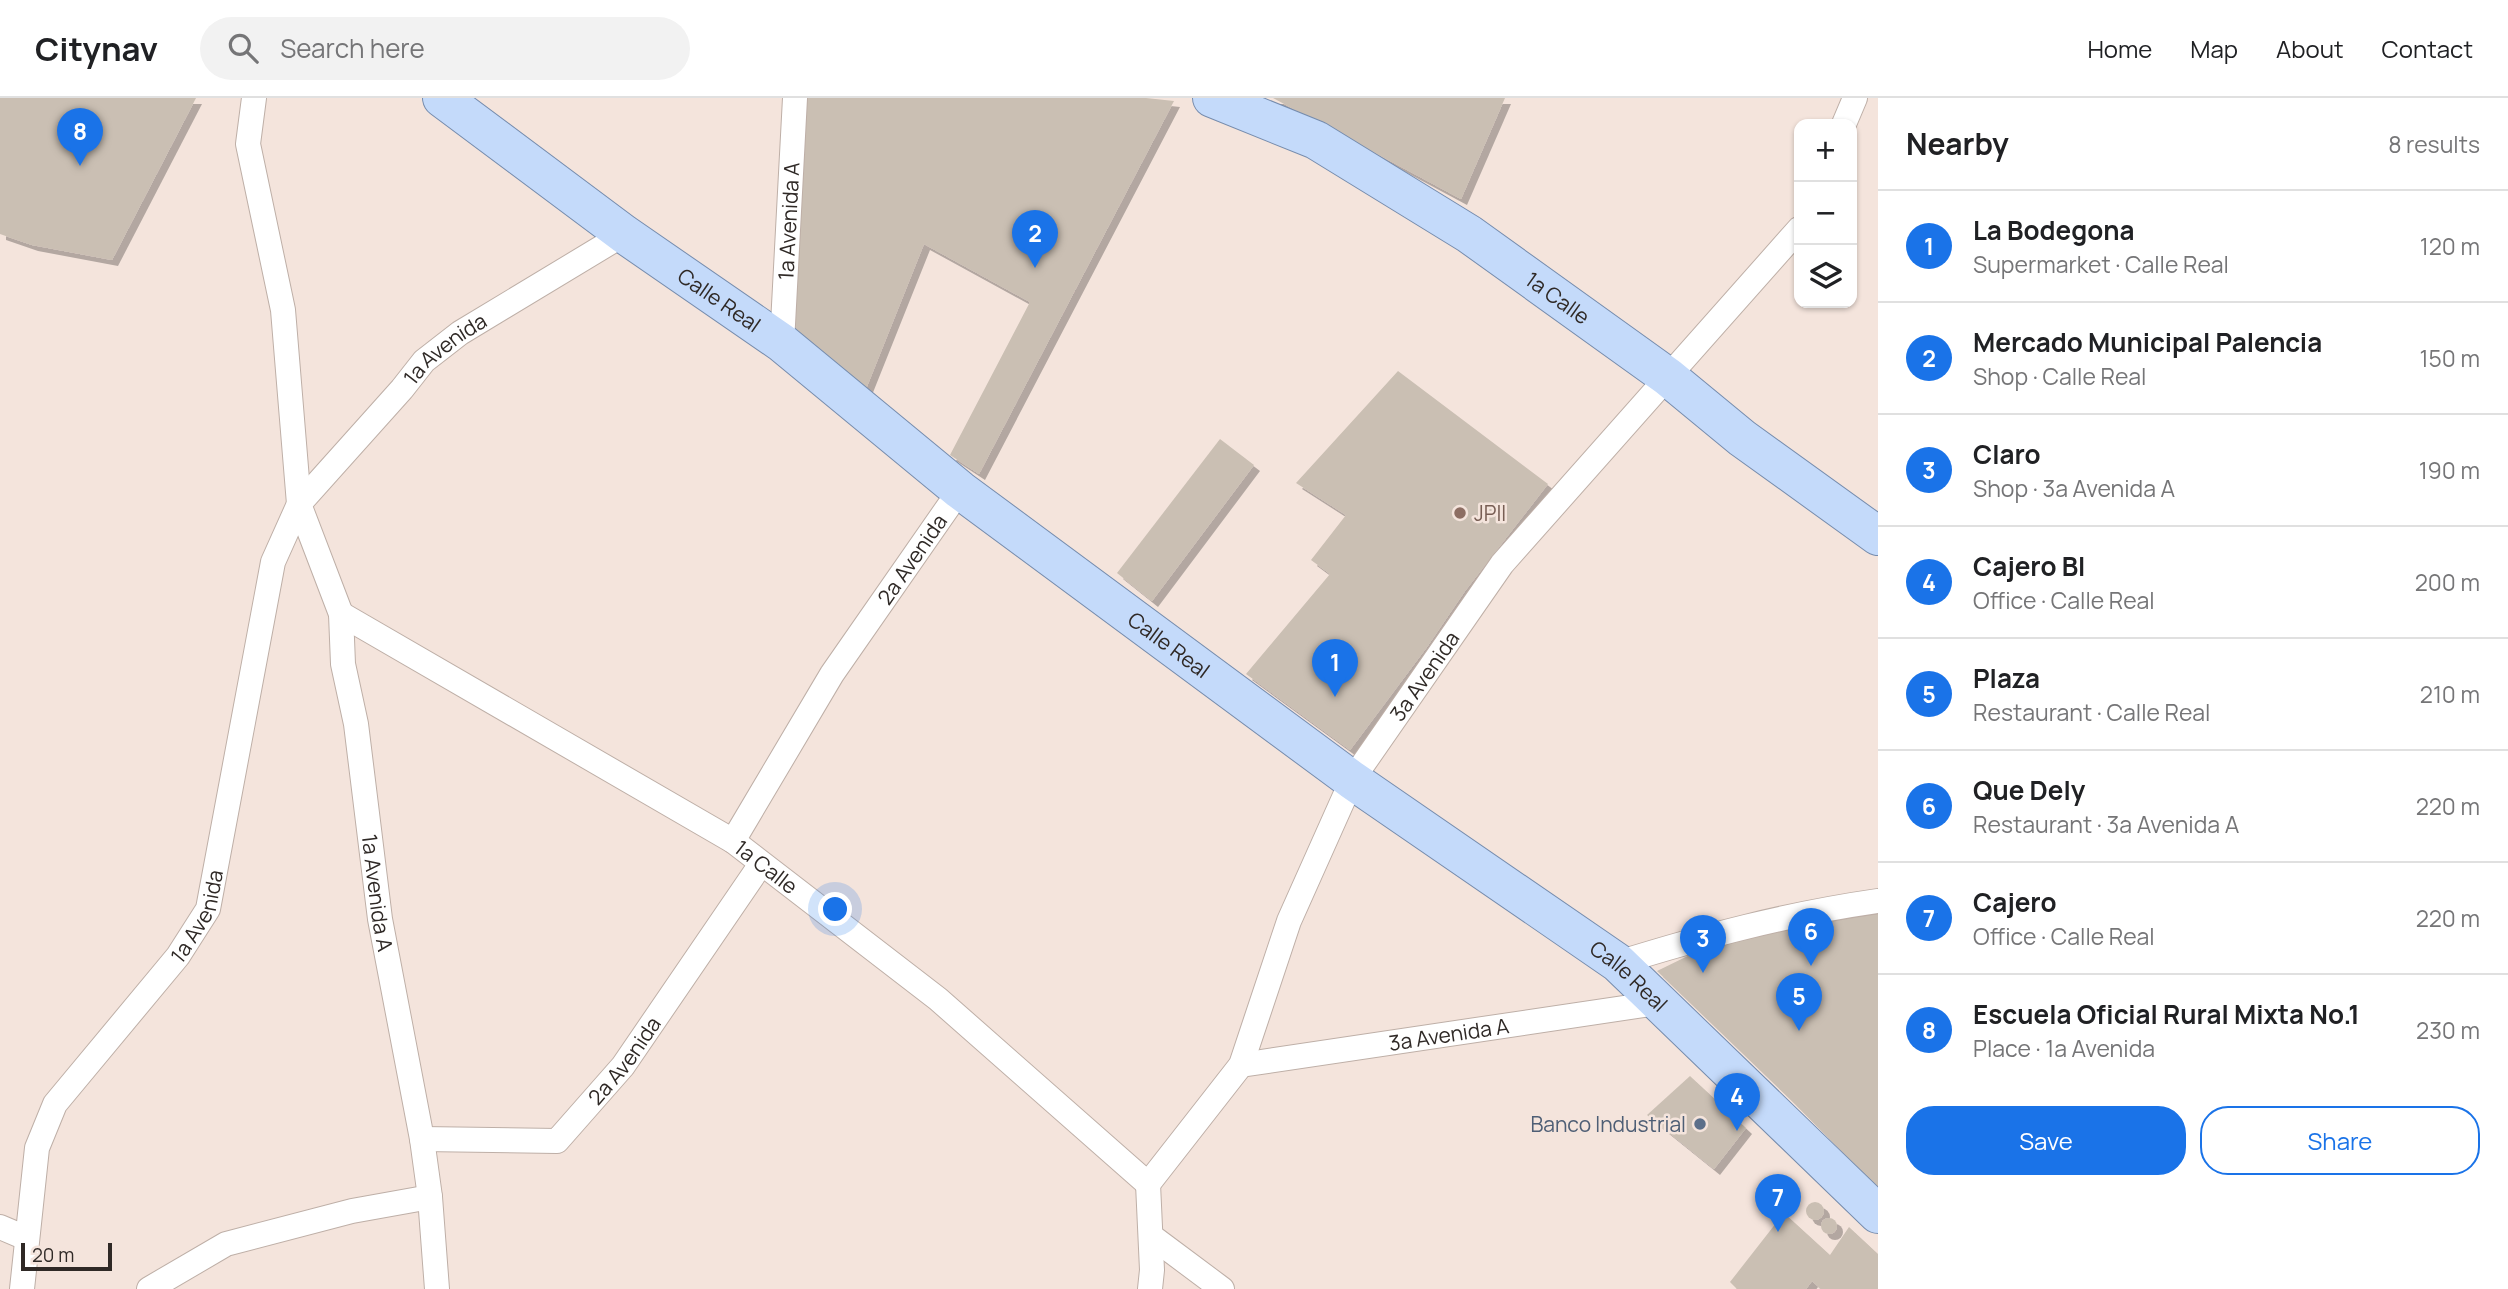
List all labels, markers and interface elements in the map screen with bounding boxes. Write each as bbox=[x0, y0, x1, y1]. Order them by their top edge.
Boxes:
search box bbox=[200, 17, 690, 80]
text: Citynav bbox=[35, 26, 158, 71]
icon: search bbox=[224, 29, 262, 67]
text: Search here bbox=[280, 30, 425, 66]
text: Home bbox=[2087, 32, 2152, 65]
text: Map bbox=[2190, 32, 2238, 65]
text: About bbox=[2276, 32, 2344, 65]
text: Contact bbox=[2382, 32, 2473, 65]
pin: 8 bbox=[57, 108, 103, 166]
map controls bbox=[1794, 119, 1857, 308]
button: + bbox=[1794, 119, 1857, 182]
text: Nearby bbox=[1906, 123, 2009, 164]
text: 8 results bbox=[2388, 128, 2480, 160]
street label: 1a Avenida A bbox=[771, 162, 806, 281]
button: − bbox=[1794, 182, 1857, 245]
pin: 2 bbox=[1012, 210, 1058, 268]
text: La Bodegona bbox=[1973, 212, 2135, 248]
text: 1 bbox=[1924, 230, 1934, 262]
text: 120 m bbox=[2420, 230, 2480, 262]
button: layers bbox=[1794, 245, 1857, 308]
text: Supermarket · Calle Real bbox=[1973, 248, 2229, 280]
street label: Calle Real bbox=[672, 261, 766, 338]
street label: 1a Calle bbox=[1520, 265, 1595, 330]
street label: 1a Avenida bbox=[397, 306, 492, 390]
text: Mercado Municipal Palencia bbox=[1973, 324, 2322, 360]
text: 2 bbox=[1922, 342, 1936, 374]
text: 150 m bbox=[2420, 342, 2480, 374]
text: Shop · Calle Real bbox=[1973, 360, 2146, 392]
text: Claro bbox=[1973, 436, 2041, 472]
text: 3 bbox=[1922, 454, 1936, 486]
text: 190 m bbox=[2419, 454, 2480, 486]
text: Shop · 3a Avenida A bbox=[1973, 472, 2175, 504]
place label: JPII bbox=[1474, 499, 1506, 527]
marker: JPII bbox=[1452, 505, 1468, 521]
street label: 2a Avenida bbox=[871, 508, 953, 610]
text: Cajero BI bbox=[1973, 548, 2085, 584]
text: 4 bbox=[1922, 566, 1936, 598]
text: 200 m bbox=[2415, 566, 2480, 598]
text: Office · Calle Real bbox=[1973, 584, 2155, 616]
street label: Calle Real bbox=[1123, 605, 1215, 684]
street label: 3a Avenida bbox=[1383, 625, 1465, 726]
pin: 1 bbox=[1312, 639, 1358, 697]
text: Plaza bbox=[1973, 660, 2040, 696]
text: 5 bbox=[1922, 678, 1936, 710]
text: 210 m bbox=[2420, 678, 2480, 710]
text: Restaurant · Calle Real bbox=[1973, 696, 2210, 728]
text: Que Dely bbox=[1973, 772, 2085, 808]
text: 6 bbox=[1922, 790, 1936, 822]
text: 220 m bbox=[2416, 790, 2480, 822]
text: Restaurant · 3a Avenida A bbox=[1973, 808, 2239, 840]
street label: 1a Avenida A bbox=[356, 833, 400, 954]
street label: 1a Calle bbox=[729, 833, 804, 900]
street label: 1a Avenida bbox=[164, 867, 229, 969]
text: Cajero bbox=[1973, 884, 2057, 920]
your location bbox=[818, 892, 852, 926]
text: 7 bbox=[1923, 902, 1935, 934]
text: 220 m bbox=[2416, 902, 2480, 934]
pin: 6 bbox=[1788, 908, 1834, 966]
pin: 3 bbox=[1680, 915, 1726, 973]
text: Office · Calle Real bbox=[1973, 920, 2155, 952]
street label: Calle Real bbox=[1585, 934, 1674, 1018]
pin: 5 bbox=[1776, 973, 1822, 1031]
text: Escuela Oficial Rural Mixta No.1 bbox=[1973, 996, 2360, 1032]
street label: 2a Avenida bbox=[581, 1011, 667, 1110]
street label: 3a Avenida A bbox=[1387, 1011, 1511, 1057]
text: 8 bbox=[1922, 1014, 1936, 1046]
text: 230 m bbox=[2416, 1014, 2480, 1046]
text: Place · 1a Avenida bbox=[1973, 1032, 2155, 1064]
pin: 4 bbox=[1714, 1073, 1760, 1131]
button: Save bbox=[1906, 1106, 2186, 1175]
button: Share bbox=[2200, 1106, 2480, 1175]
place label: Banco Industrial bbox=[1530, 1110, 1686, 1138]
marker: Banco Industrial bbox=[1692, 1116, 1708, 1132]
pin: 7 bbox=[1755, 1174, 1801, 1232]
scale bar bbox=[21, 1240, 112, 1272]
text: 20 m bbox=[32, 1242, 74, 1268]

